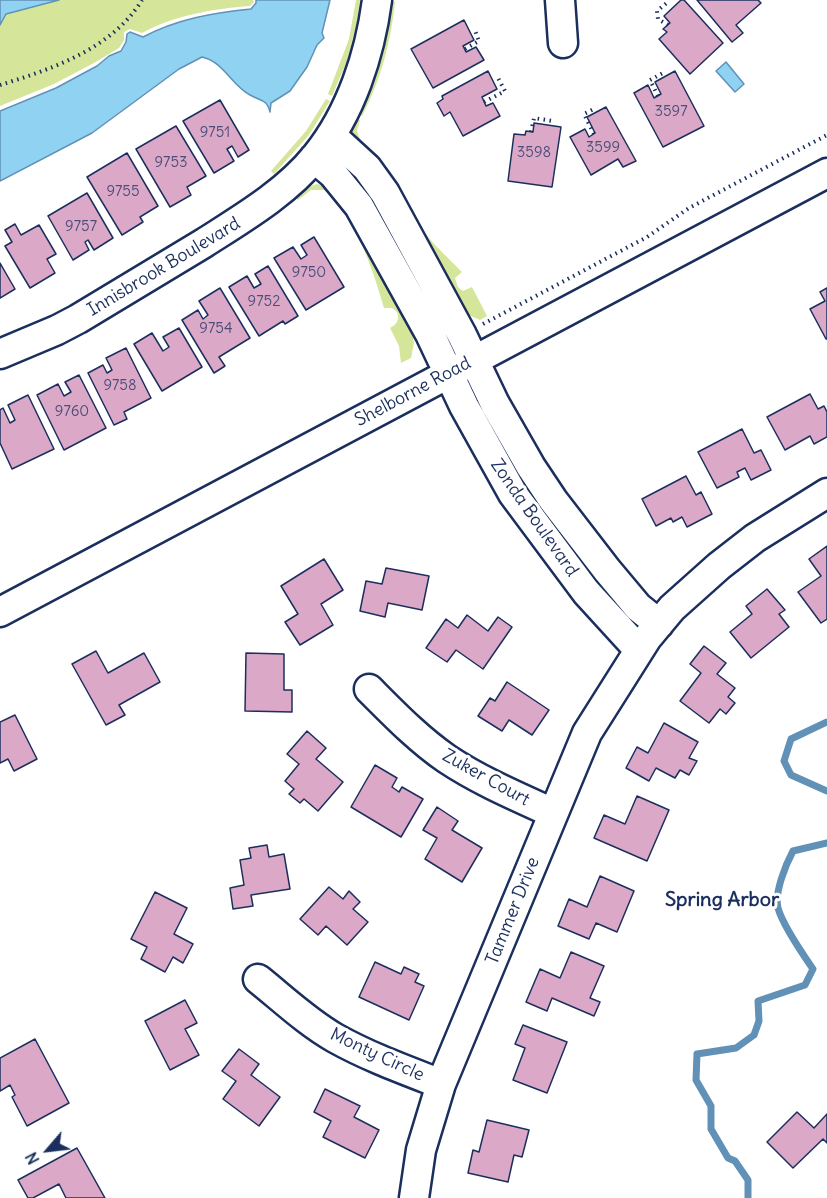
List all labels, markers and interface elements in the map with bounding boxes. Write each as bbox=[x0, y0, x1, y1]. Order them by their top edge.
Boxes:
house number: 3597 bbox=[654, 103, 688, 121]
house number: 9751 bbox=[200, 124, 230, 142]
house number: 3599 bbox=[586, 139, 620, 157]
house number: 3598 bbox=[517, 144, 551, 162]
house number: 9753 bbox=[154, 154, 188, 172]
house number: 9755 bbox=[106, 183, 140, 201]
street label: Innisbrook Boulevard bbox=[84, 213, 244, 321]
house number: 9757 bbox=[65, 218, 97, 236]
house number: 9750 bbox=[292, 264, 326, 282]
house number: 9752 bbox=[248, 293, 280, 311]
house number: 9754 bbox=[199, 320, 233, 338]
street label: Shelborne Road bbox=[351, 352, 475, 432]
house number: 9758 bbox=[103, 377, 137, 395]
house number: 9760 bbox=[55, 403, 89, 421]
street label: Zonda Boulevard bbox=[485, 455, 583, 581]
street label: Zuker Court bbox=[439, 745, 533, 811]
street label: Tammer Drive bbox=[482, 854, 544, 968]
district label: Spring Arbor bbox=[665, 888, 779, 912]
street label: Monty Circle bbox=[327, 1024, 427, 1086]
north arrow bbox=[18, 1120, 78, 1180]
text: N bbox=[21, 1149, 44, 1168]

